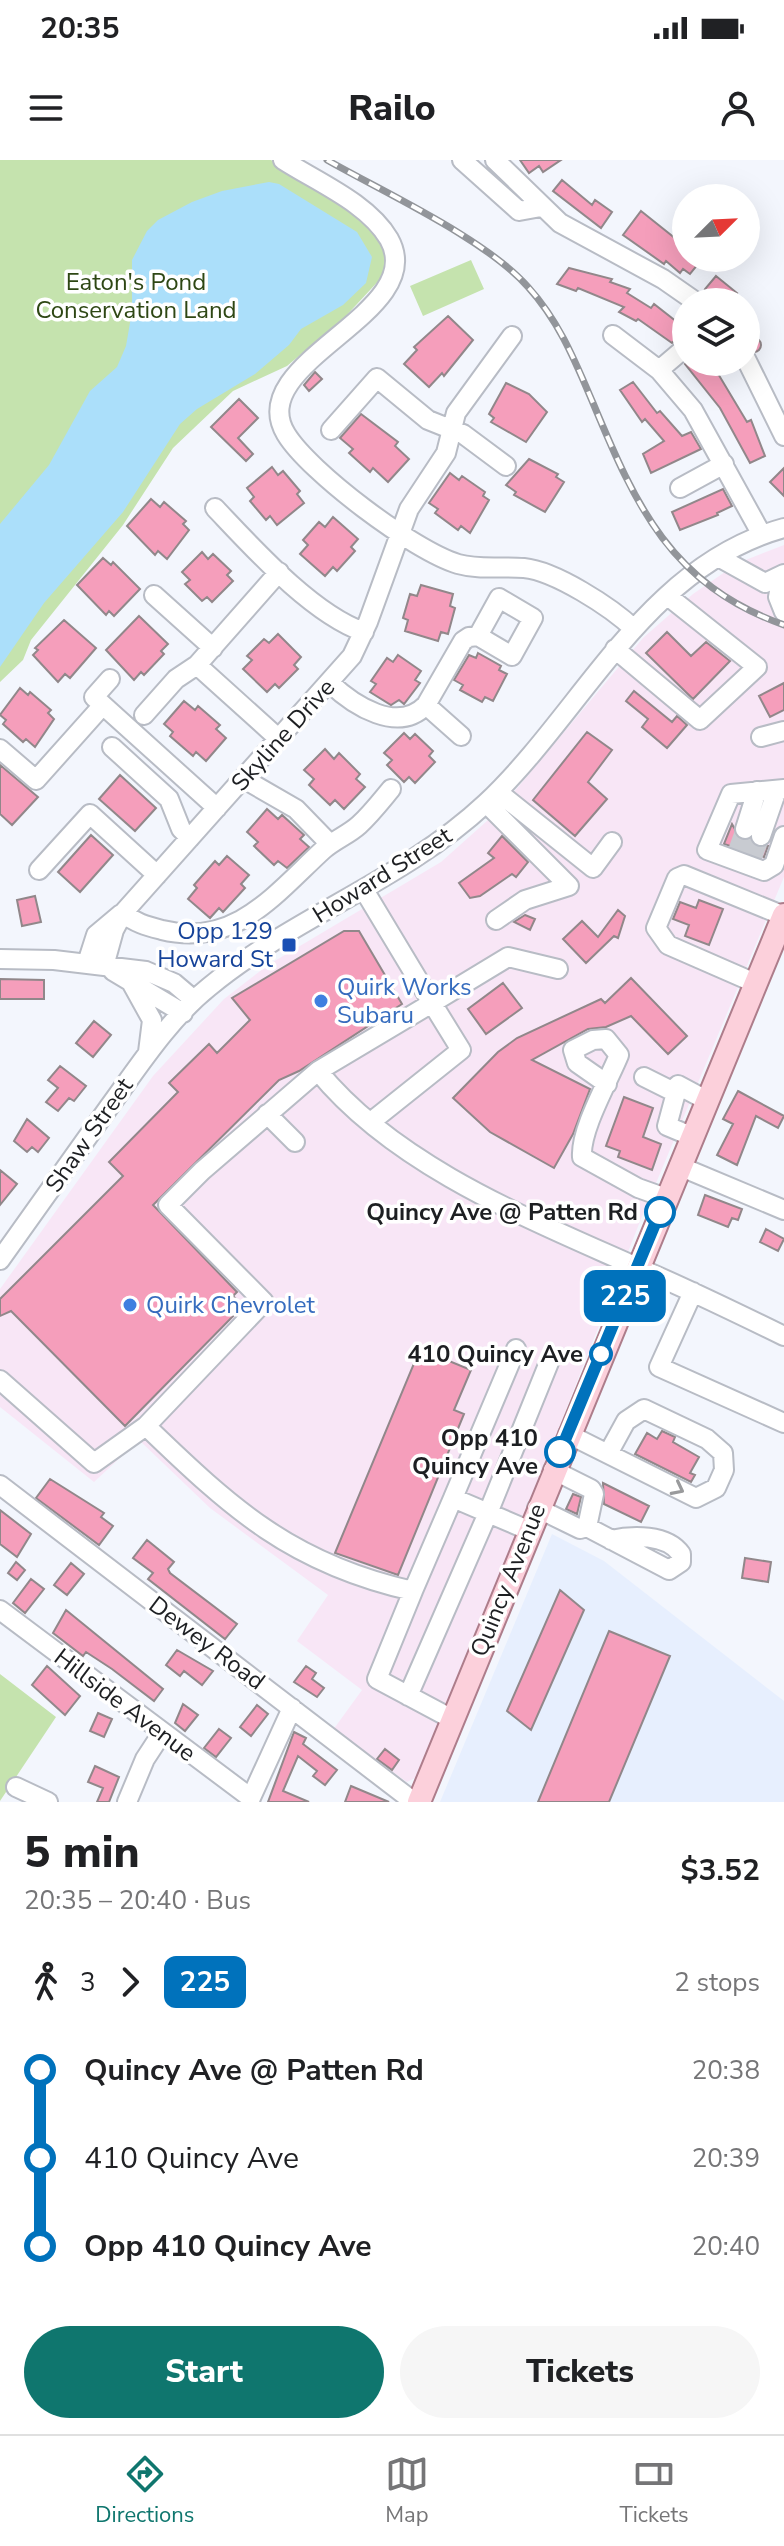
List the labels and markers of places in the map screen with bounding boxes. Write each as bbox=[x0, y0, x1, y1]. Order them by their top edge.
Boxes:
place label: Opp 129 Howard St bbox=[157, 915, 274, 975]
marker: Opp 129 Howard St bbox=[280, 936, 298, 954]
place label: Quirk Works Subaru bbox=[337, 971, 471, 1031]
marker: Quirk Works Subaru bbox=[312, 992, 330, 1010]
place label: Quincy Ave @ Patten Rd bbox=[366, 1196, 638, 1228]
marker: Quincy Ave @ Patten Rd bbox=[645, 1197, 675, 1227]
place label: Quirk Chevrolet bbox=[146, 1289, 315, 1321]
marker: Quirk Chevrolet bbox=[121, 1296, 139, 1314]
place label: 410 Quincy Ave bbox=[407, 1338, 583, 1370]
marker: 410 Quincy Ave bbox=[590, 1343, 612, 1365]
place label: Opp 410 Quincy Ave bbox=[412, 1422, 538, 1482]
marker: Opp 410 Quincy Ave bbox=[545, 1437, 575, 1467]

